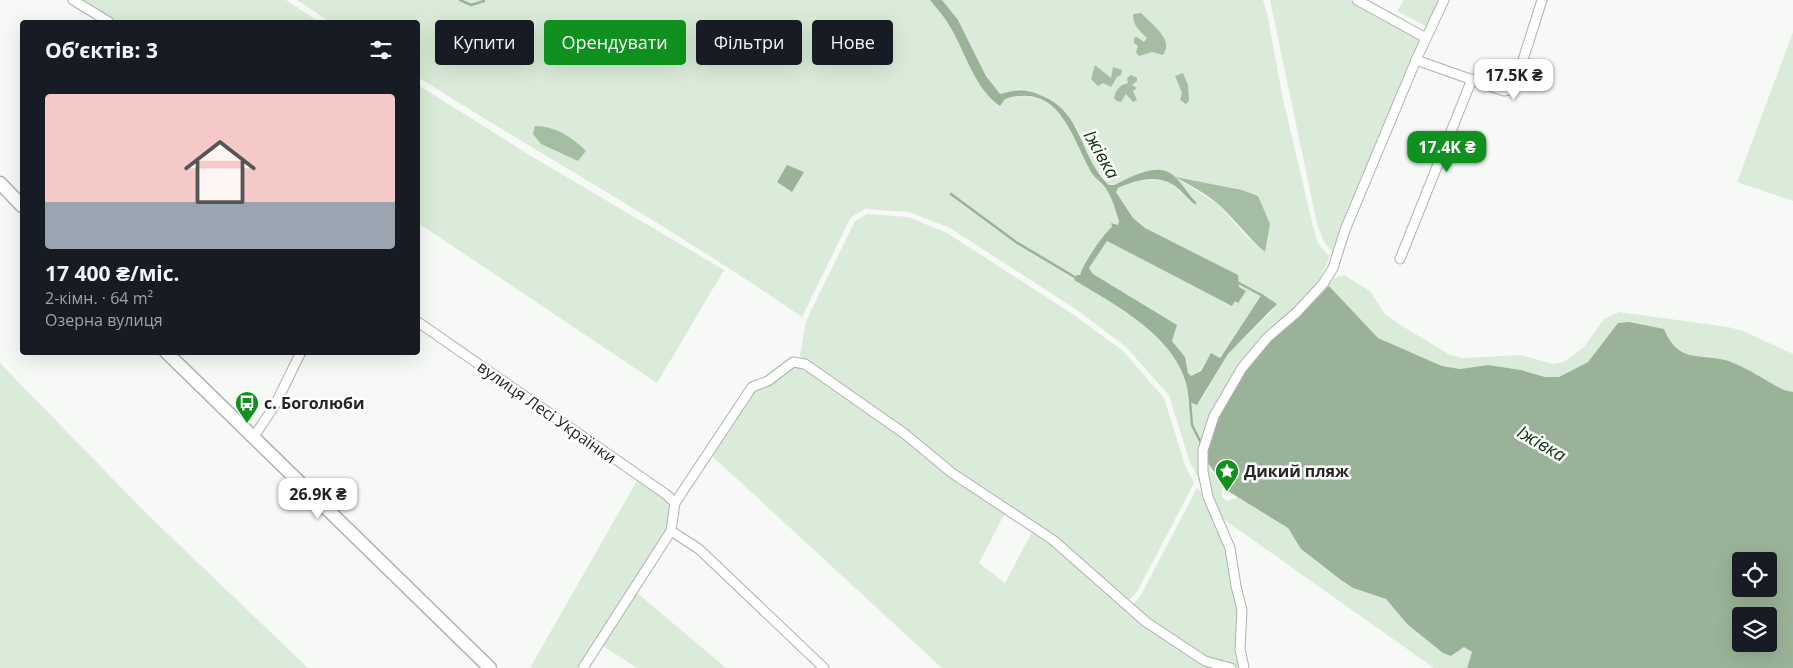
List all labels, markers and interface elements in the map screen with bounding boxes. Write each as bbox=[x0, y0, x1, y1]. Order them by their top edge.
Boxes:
chip: Купити bbox=[435, 20, 534, 65]
chip: Орендувати bbox=[544, 20, 686, 65]
chip: Фільтри bbox=[696, 20, 802, 65]
chip: Нове bbox=[812, 20, 893, 65]
text: Об’єктів: 3 bbox=[45, 36, 158, 64]
icon: filters bbox=[367, 36, 395, 64]
pin: 17.5K ₴ bbox=[1468, 58, 1560, 101]
text: 17.5K ₴ bbox=[1485, 64, 1543, 86]
water label: Іжівка bbox=[1078, 125, 1126, 183]
icon: home bbox=[175, 127, 265, 217]
pin: 17.4K ₴ bbox=[1401, 130, 1493, 173]
text: 17.4K ₴ bbox=[1418, 136, 1476, 158]
text: 17 400 ₴/міс. bbox=[45, 259, 180, 287]
text: 2-кімн. · 64 m² bbox=[45, 287, 153, 309]
text: Озерна вулиця bbox=[45, 309, 163, 331]
street label: вулиця Лесі Українки bbox=[473, 356, 621, 468]
bus stop icon: с. Боголюби bbox=[234, 390, 260, 424]
place label: с. Боголюби bbox=[264, 392, 364, 414]
water label: Іжівка bbox=[1513, 419, 1571, 467]
place icon: Дикий пляж bbox=[1214, 458, 1240, 492]
place label: Дикий пляж bbox=[1244, 460, 1349, 482]
pin: 26.9K ₴ bbox=[272, 478, 364, 520]
text: 26.9K ₴ bbox=[289, 483, 347, 505]
map controls bbox=[1732, 552, 1777, 652]
button: locate bbox=[1732, 552, 1777, 597]
button: layers bbox=[1732, 607, 1777, 652]

